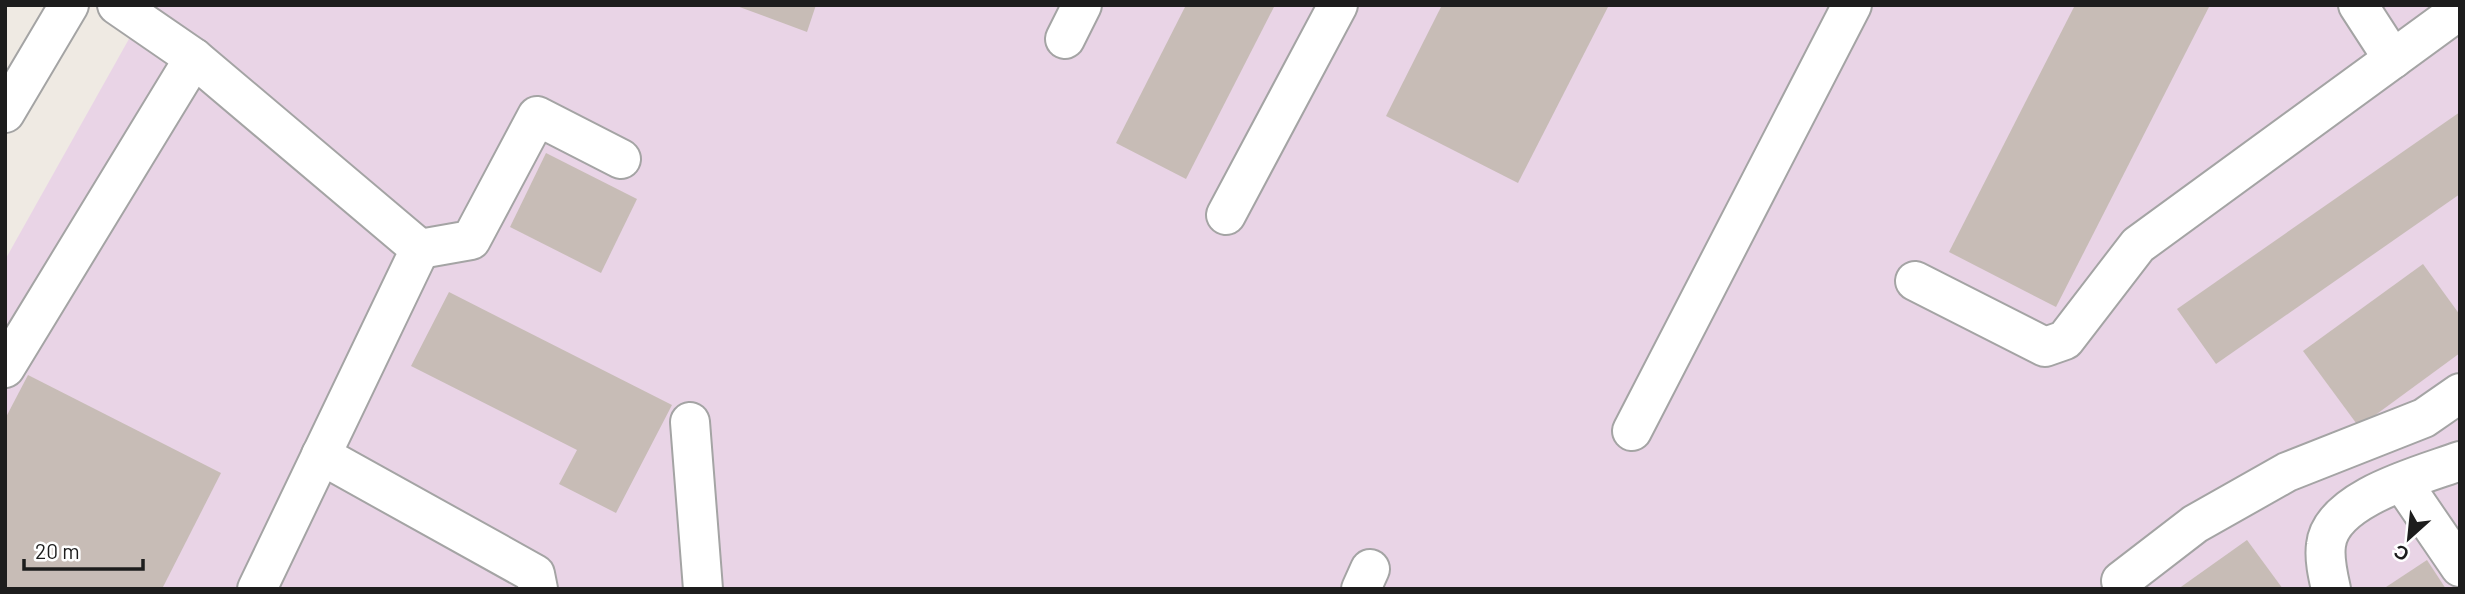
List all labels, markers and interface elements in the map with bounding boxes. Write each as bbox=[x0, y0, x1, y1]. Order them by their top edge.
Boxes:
north arrow bbox=[2374, 503, 2444, 573]
scale bar bbox=[24, 528, 144, 572]
text: 20 m bbox=[35, 538, 80, 563]
text: С bbox=[2389, 540, 2412, 567]

